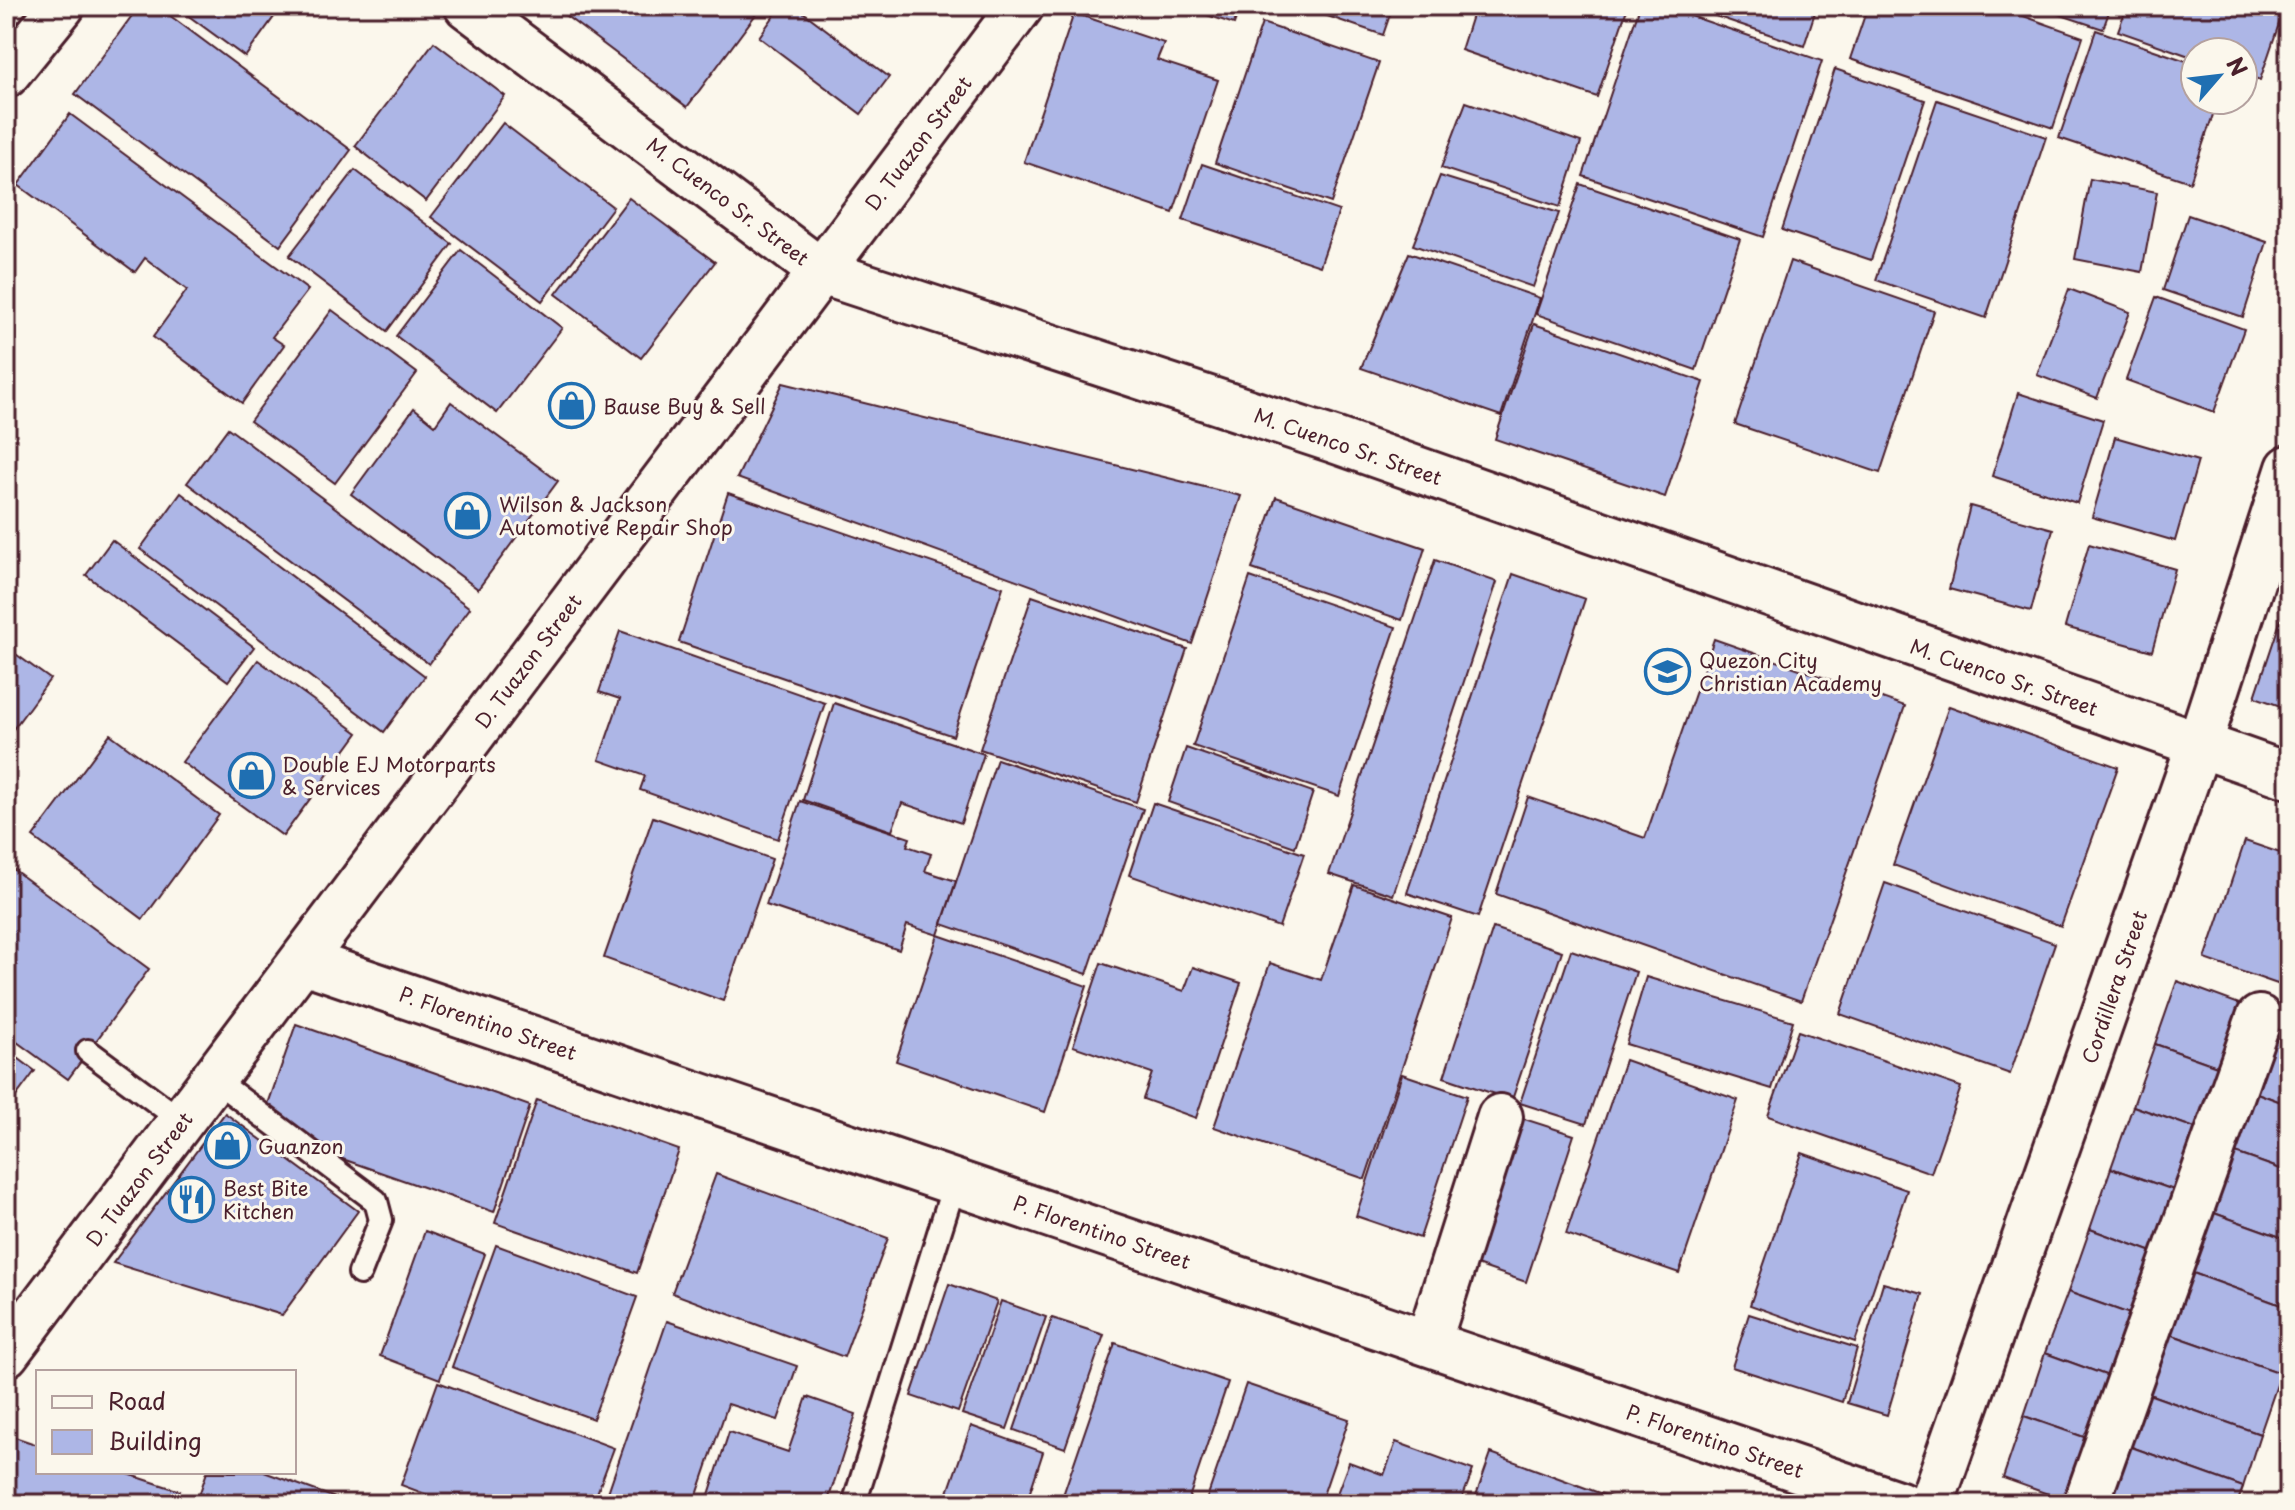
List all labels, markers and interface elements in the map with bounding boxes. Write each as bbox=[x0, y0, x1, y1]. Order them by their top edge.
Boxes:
north arrow bbox=[2179, 36, 2259, 116]
text: N bbox=[2219, 50, 2257, 81]
street label: D. Tuazon Street bbox=[857, 69, 979, 217]
street label: M. Cuenco Sr. Street bbox=[640, 130, 816, 272]
shop icon: Bause Buy & Sell bbox=[548, 382, 596, 430]
place label: Bause Buy & Sell bbox=[603, 391, 765, 421]
street label: M. Cuenco Sr. Street bbox=[1250, 400, 1446, 492]
place label: Wilson & Jackson Automotive Repair Shop bbox=[499, 489, 733, 542]
shop icon: Wilson & Jackson Automotive Repair Shop bbox=[444, 491, 492, 539]
street label: D. Tuazon Street bbox=[467, 587, 589, 735]
street label: M. Cuenco Sr. Street bbox=[1906, 631, 2102, 723]
place label: Quezon City Christian Academy bbox=[1699, 645, 1882, 698]
school or university icon: Quezon City Christian Academy bbox=[1644, 648, 1692, 696]
place label: Double EJ Motorparts & Services bbox=[282, 749, 496, 802]
shop icon: Double EJ Motorparts & Services bbox=[227, 751, 275, 799]
street label: Cordillera Street bbox=[2074, 906, 2154, 1068]
street label: P. Florentino Street bbox=[395, 979, 581, 1067]
street label: D. Tuazon Street bbox=[78, 1105, 200, 1253]
shop icon: Guanzon bbox=[203, 1122, 251, 1170]
place label: Guanzon bbox=[258, 1131, 344, 1161]
place label: Best Bite Kitchen bbox=[223, 1173, 308, 1226]
restaurant icon: Best Bite Kitchen bbox=[168, 1175, 216, 1223]
street label: P. Florentino Street bbox=[1009, 1188, 1195, 1276]
legend bbox=[36, 1370, 296, 1474]
text: Road bbox=[108, 1382, 166, 1418]
street label: P. Florentino Street bbox=[1622, 1397, 1808, 1485]
text: Building bbox=[108, 1422, 202, 1458]

